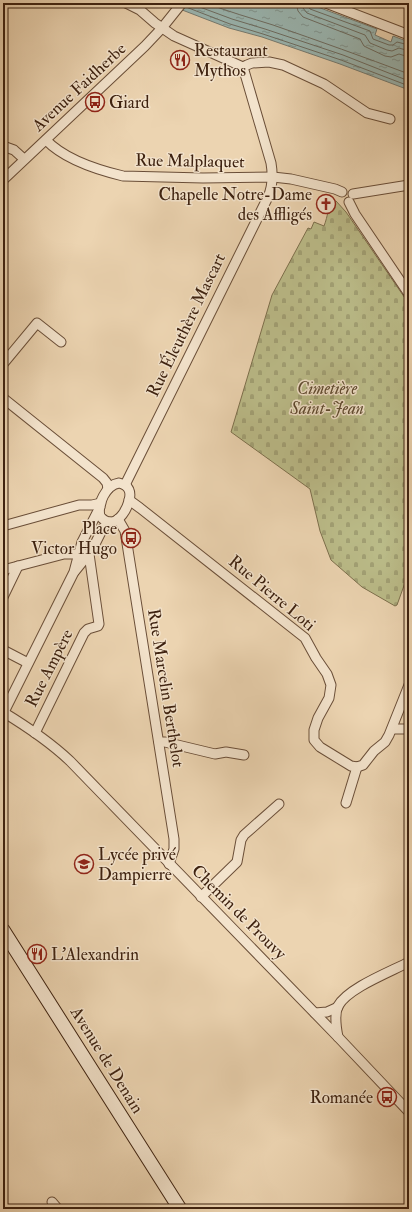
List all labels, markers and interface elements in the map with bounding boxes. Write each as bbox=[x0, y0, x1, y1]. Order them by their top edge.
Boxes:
street label: Avenue Faidherbe bbox=[27, 38, 130, 136]
place label: Restaurant Mythos bbox=[194, 40, 268, 82]
restaurant icon: Restaurant Mythos bbox=[169, 49, 191, 71]
bus stop icon: Giard bbox=[84, 91, 106, 113]
place label: Giard bbox=[109, 92, 150, 113]
street label: Rue Malplaquet bbox=[135, 150, 245, 173]
place label: Chapelle Notre-Dame des Affligés bbox=[158, 184, 312, 225]
church icon: Chapelle Notre-Dame des Affligés bbox=[315, 193, 337, 215]
street label: Rue Éleuthère Mascart bbox=[141, 249, 230, 400]
park label: Cimetière Saint-Jean bbox=[289, 378, 364, 419]
place label: Place Victor Hugo bbox=[31, 518, 117, 559]
bus stop icon: Place Victor Hugo bbox=[120, 527, 142, 549]
street label: Rue Pierre Loti bbox=[224, 551, 320, 636]
street label: Rue Marcelin Berthelot bbox=[143, 607, 189, 769]
street label: Rue Ampère bbox=[20, 626, 78, 711]
place label: Lycée privé Dampierre bbox=[98, 844, 177, 886]
school or university icon: Lycée privé Dampierre bbox=[73, 853, 95, 875]
street label: Chemin de Prouvy bbox=[187, 860, 291, 965]
restaurant icon: L’Alexandrin bbox=[26, 943, 48, 965]
place label: L’Alexandrin bbox=[51, 944, 139, 965]
street label: Avenue de Denain bbox=[65, 1002, 148, 1117]
bus stop icon: Romanée bbox=[376, 1086, 398, 1108]
place label: Romanée bbox=[310, 1087, 373, 1108]

